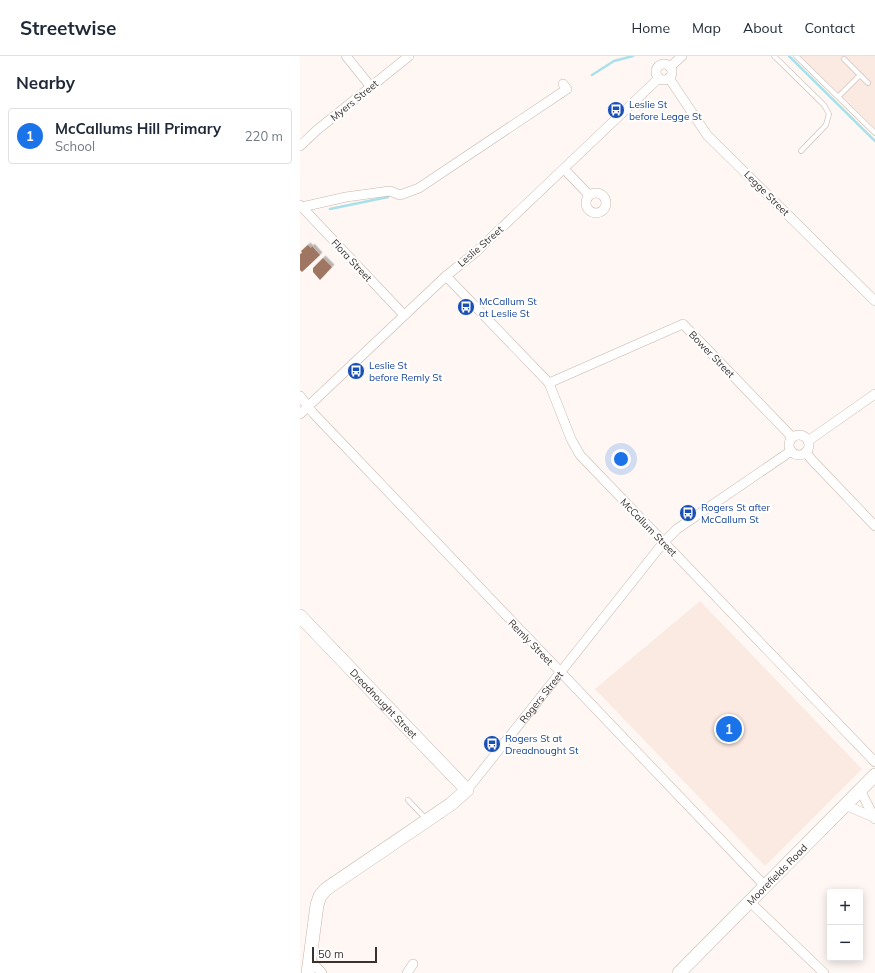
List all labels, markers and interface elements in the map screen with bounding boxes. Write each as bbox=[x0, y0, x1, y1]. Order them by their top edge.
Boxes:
text: Streetwise bbox=[20, 16, 116, 40]
text: Home bbox=[631, 19, 670, 37]
text: Map bbox=[692, 19, 721, 37]
text: About bbox=[743, 19, 783, 37]
text: Contact bbox=[805, 19, 855, 37]
text: Nearby bbox=[16, 72, 75, 93]
street label: Myers Street bbox=[328, 77, 381, 124]
place label: Leslie St before Legge St bbox=[629, 98, 702, 123]
bus stop icon: Leslie St before Legge St bbox=[606, 100, 626, 120]
text: McCallums Hill Primary bbox=[55, 119, 221, 138]
text: 1 bbox=[26, 128, 34, 144]
text: 220 m bbox=[245, 128, 283, 144]
text: School bbox=[55, 138, 95, 154]
street label: Legge Street bbox=[741, 168, 792, 219]
street label: Leslie Street bbox=[455, 223, 506, 270]
street label: Flora Street bbox=[329, 236, 375, 285]
place label: McCallum St at Leslie St bbox=[479, 295, 537, 320]
bus stop icon: McCallum St at Leslie St bbox=[456, 297, 476, 317]
street label: Bower Street bbox=[686, 328, 738, 381]
place label: Leslie St before Remly St bbox=[369, 359, 443, 384]
bus stop icon: Leslie St before Remly St bbox=[346, 361, 366, 381]
your location bbox=[611, 449, 631, 469]
street label: McCallum Street bbox=[618, 496, 680, 559]
place label: Rogers St after McCallum St bbox=[701, 501, 770, 526]
bus stop icon: Rogers St after McCallum St bbox=[678, 503, 698, 523]
street label: Remly Street bbox=[505, 617, 556, 668]
street label: Dreadnought Street bbox=[347, 666, 420, 742]
street label: Rogers Street bbox=[517, 668, 566, 726]
pin: 1 bbox=[716, 714, 742, 744]
place label: Rogers St at Dreadnought St bbox=[505, 732, 579, 757]
bus stop icon: Rogers St at Dreadnought St bbox=[482, 734, 502, 754]
street label: Moorefields Road bbox=[744, 841, 810, 908]
map controls bbox=[827, 889, 863, 961]
button: + bbox=[827, 889, 863, 925]
button: − bbox=[827, 925, 863, 961]
scale bar bbox=[312, 945, 377, 964]
text: 50 m bbox=[318, 947, 344, 961]

